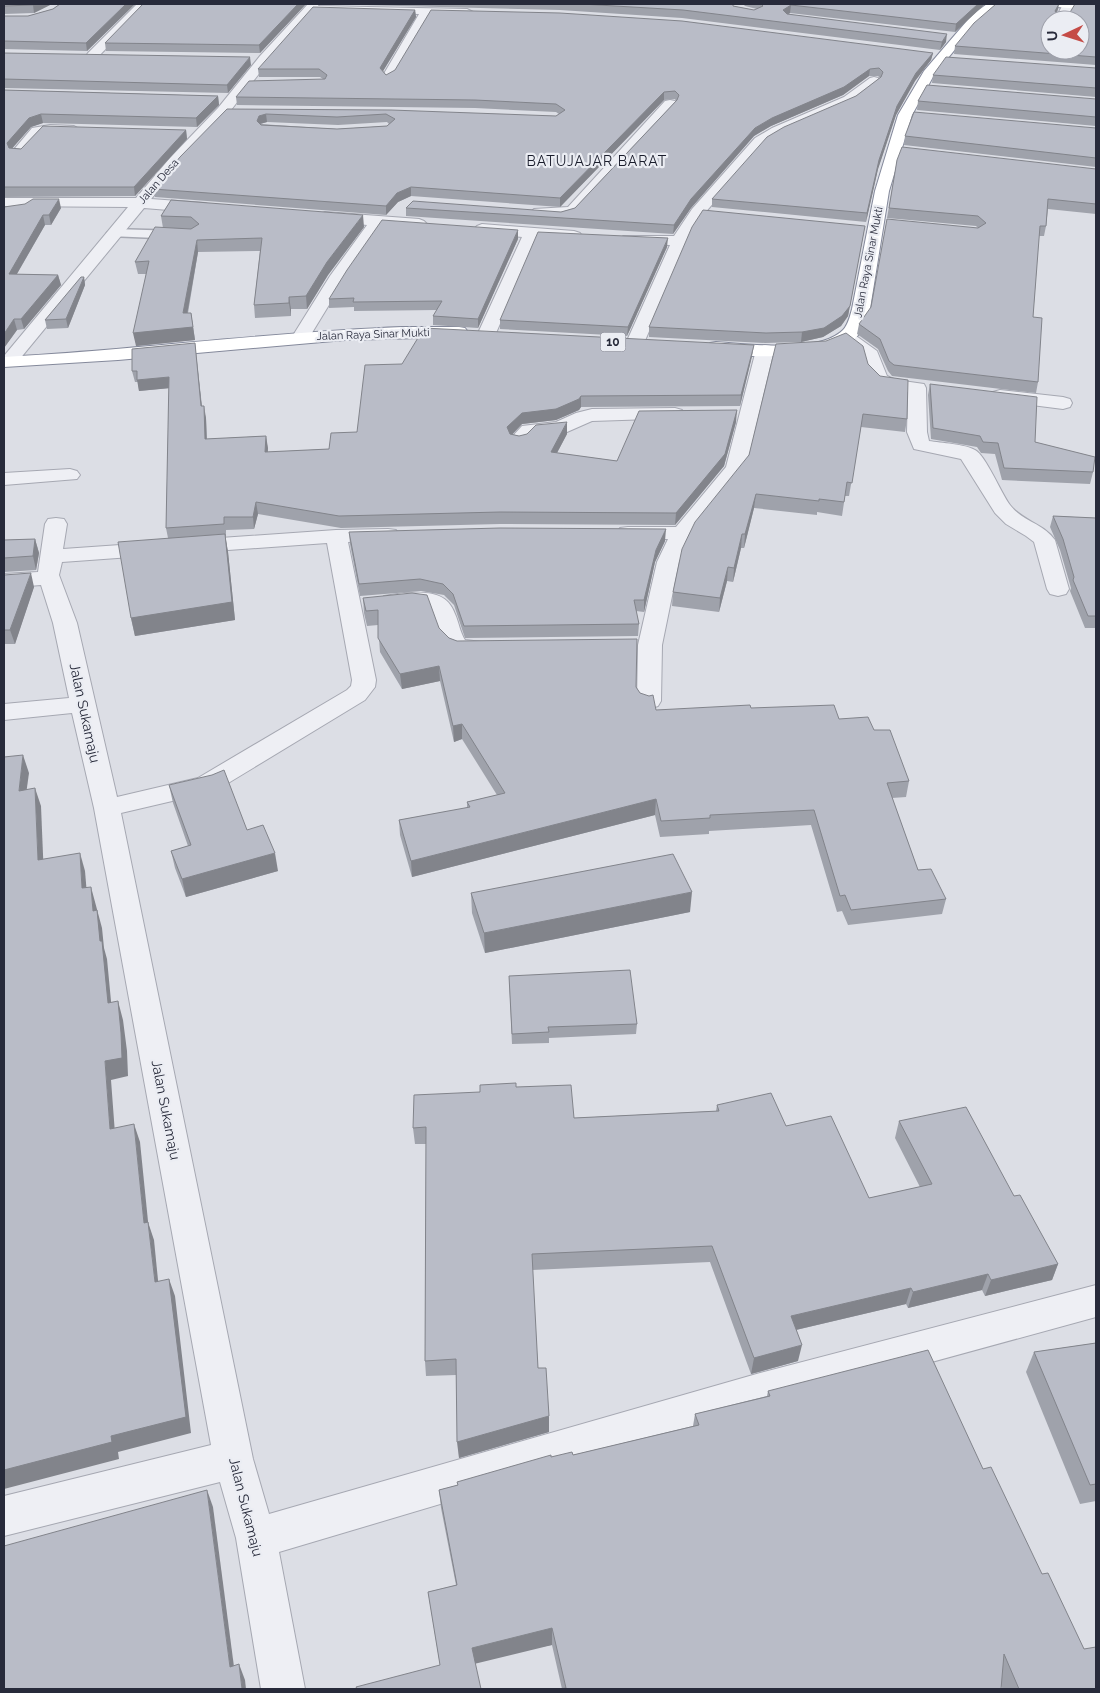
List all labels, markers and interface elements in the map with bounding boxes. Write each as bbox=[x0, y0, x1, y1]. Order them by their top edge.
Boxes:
north arrow bbox=[1040, 10, 1090, 60]
text: U bbox=[1044, 30, 1060, 42]
district label: BATUJAJAR BARAT bbox=[527, 153, 667, 169]
street label: Jalan Desa bbox=[135, 156, 181, 206]
street label: Jalan Raya Sinar Mukti bbox=[851, 205, 886, 319]
street label: Jalan Raya Sinar Mukti bbox=[316, 326, 430, 343]
road number: 10 bbox=[600, 332, 626, 352]
street label: Jalan Sukamaju bbox=[67, 662, 103, 764]
street label: Jalan Sukamaju bbox=[148, 1059, 184, 1161]
street label: Jalan Sukamaju bbox=[226, 1456, 266, 1558]

